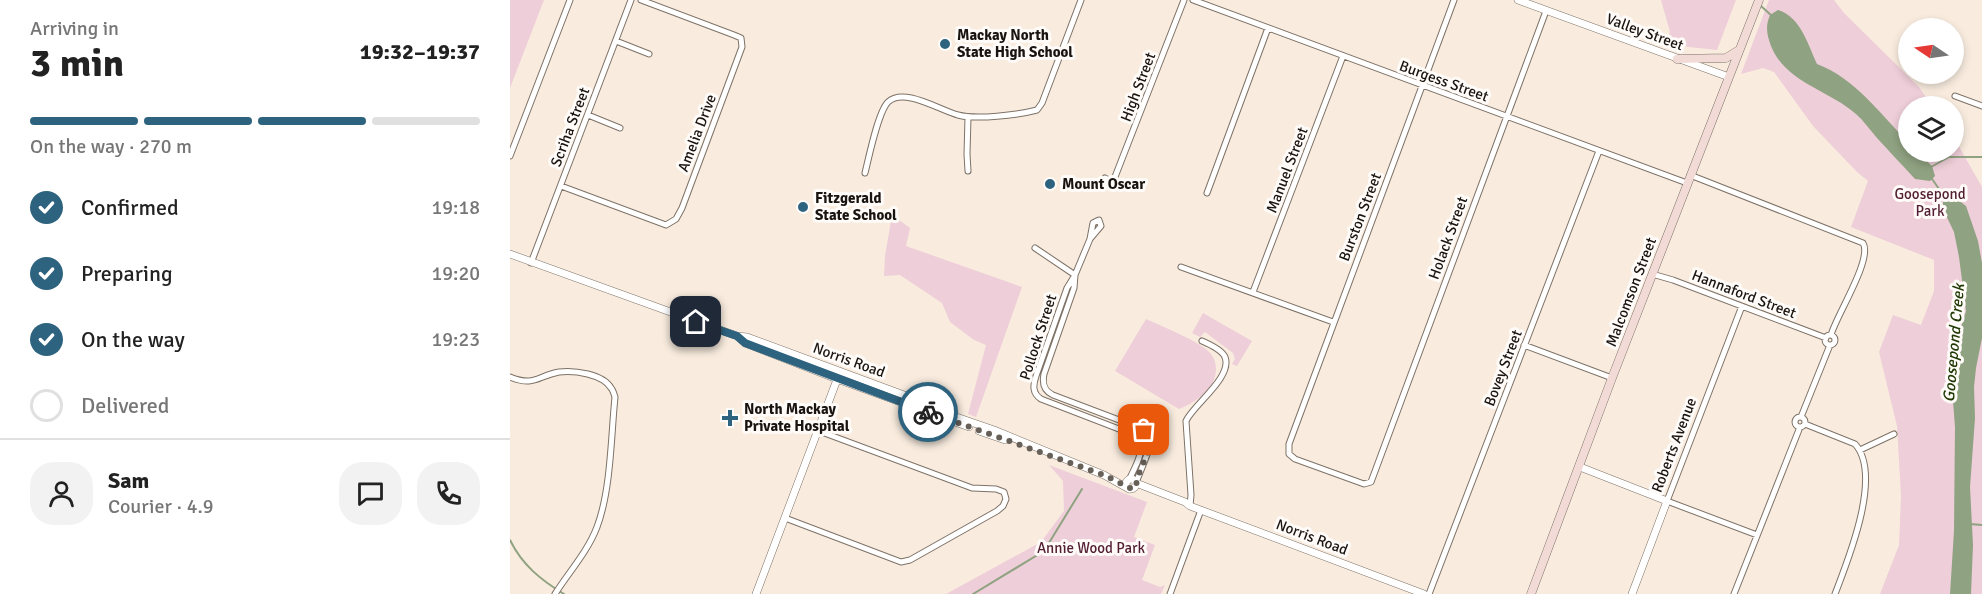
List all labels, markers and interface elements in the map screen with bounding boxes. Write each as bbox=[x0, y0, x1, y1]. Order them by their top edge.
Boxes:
street label: Valley Street bbox=[1604, 10, 1686, 54]
text: Arriving in bbox=[30, 16, 119, 41]
north arrow bbox=[1898, 18, 1964, 84]
map controls bbox=[1898, 18, 1964, 162]
place label: Mackay North State High School bbox=[957, 26, 1073, 61]
marker: Mackay North State High School bbox=[938, 37, 952, 51]
text: 19:32–19:37 bbox=[360, 38, 480, 65]
text: 3 min bbox=[30, 39, 124, 87]
street label: High Street bbox=[1117, 50, 1159, 124]
street label: Burgess Street bbox=[1397, 57, 1491, 105]
street label: Scriha Street bbox=[547, 85, 593, 169]
street label: Amelia Drive bbox=[674, 92, 720, 174]
button: layers bbox=[1898, 96, 1964, 162]
street label: Manuel Street bbox=[1262, 125, 1312, 215]
text: On the way · 270 m bbox=[30, 134, 192, 159]
street label: Burston Street bbox=[1335, 170, 1385, 264]
place label: Mount Oscar bbox=[1062, 175, 1145, 193]
marker: Mount Oscar bbox=[1043, 177, 1057, 191]
park label: Goosepond Park bbox=[1894, 185, 1966, 220]
place label: Fitzgerald State School bbox=[815, 189, 897, 224]
icon: check bbox=[30, 191, 63, 224]
text: Confirmed bbox=[81, 194, 179, 221]
street label: Holack Street bbox=[1425, 194, 1471, 282]
text: 19:18 bbox=[431, 195, 480, 220]
marker: Fitzgerald State School bbox=[796, 200, 810, 214]
street label: Malcomson Street bbox=[1602, 235, 1660, 349]
icon: check bbox=[30, 257, 63, 290]
text: Preparing bbox=[81, 260, 173, 287]
text: 19:20 bbox=[431, 261, 480, 286]
street label: Hannaford Street bbox=[1689, 266, 1799, 322]
water label: Goosepond Creek bbox=[1939, 281, 1969, 403]
street label: Pollock Street bbox=[1016, 292, 1060, 382]
pin bbox=[670, 296, 721, 347]
icon: home bbox=[679, 305, 712, 338]
icon: check bbox=[30, 323, 63, 356]
text: On the way bbox=[81, 326, 185, 353]
text: 19:23 bbox=[431, 327, 480, 352]
street label: Bovey Street bbox=[1480, 327, 1526, 409]
street label: Norris Road bbox=[811, 339, 888, 381]
courier bbox=[898, 382, 958, 442]
text: Delivered bbox=[81, 392, 169, 419]
street label: Roberts Avenue bbox=[1648, 395, 1700, 495]
icon: bike bbox=[912, 396, 945, 429]
place label: North Mackay Private Hospital bbox=[744, 400, 850, 435]
pin bbox=[1118, 404, 1169, 455]
marker: North Mackay Private Hospital bbox=[721, 409, 739, 427]
icon: bag bbox=[1127, 413, 1160, 446]
button: person bbox=[30, 462, 93, 525]
button: chat bbox=[339, 462, 402, 525]
button: phone bbox=[417, 462, 480, 525]
text: Sam bbox=[108, 467, 149, 494]
text: Courier · 4.9 bbox=[108, 494, 214, 519]
street label: Norris Road bbox=[1274, 515, 1350, 559]
park label: Annie Wood Park bbox=[1037, 539, 1146, 557]

